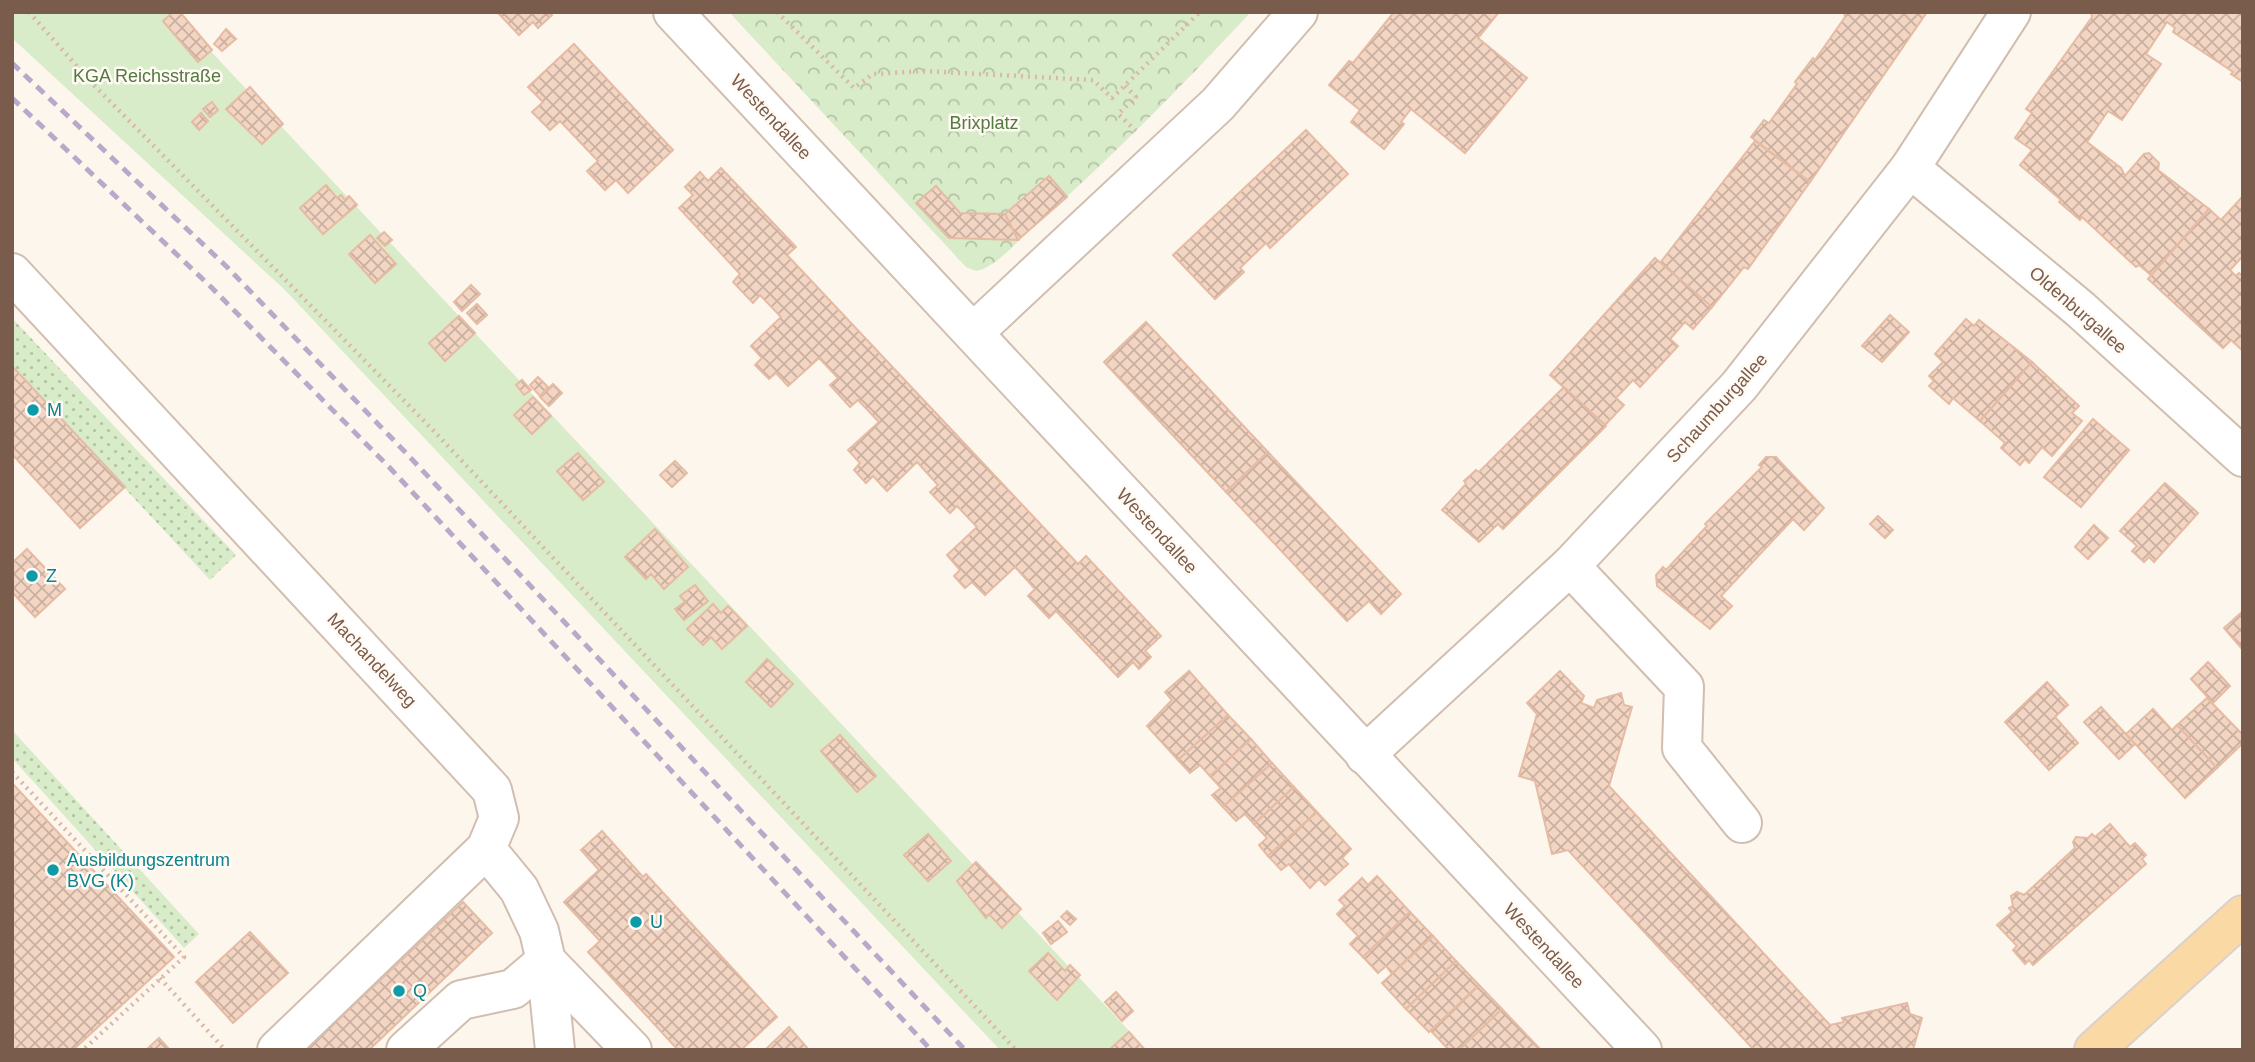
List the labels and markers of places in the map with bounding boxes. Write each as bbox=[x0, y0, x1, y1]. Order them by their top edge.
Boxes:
place label: M bbox=[47, 400, 62, 420]
marker: M bbox=[25, 402, 41, 418]
place label: Z bbox=[46, 566, 57, 586]
marker: Z bbox=[24, 568, 40, 584]
place label: Ausbildungszentrum BVG (K) bbox=[67, 850, 230, 891]
marker: Ausbildungszentrum BVG (K) bbox=[45, 862, 61, 878]
place label: U bbox=[650, 912, 663, 932]
marker: U bbox=[628, 914, 644, 930]
place label: Q bbox=[413, 981, 427, 1001]
marker: Q bbox=[391, 983, 407, 999]

